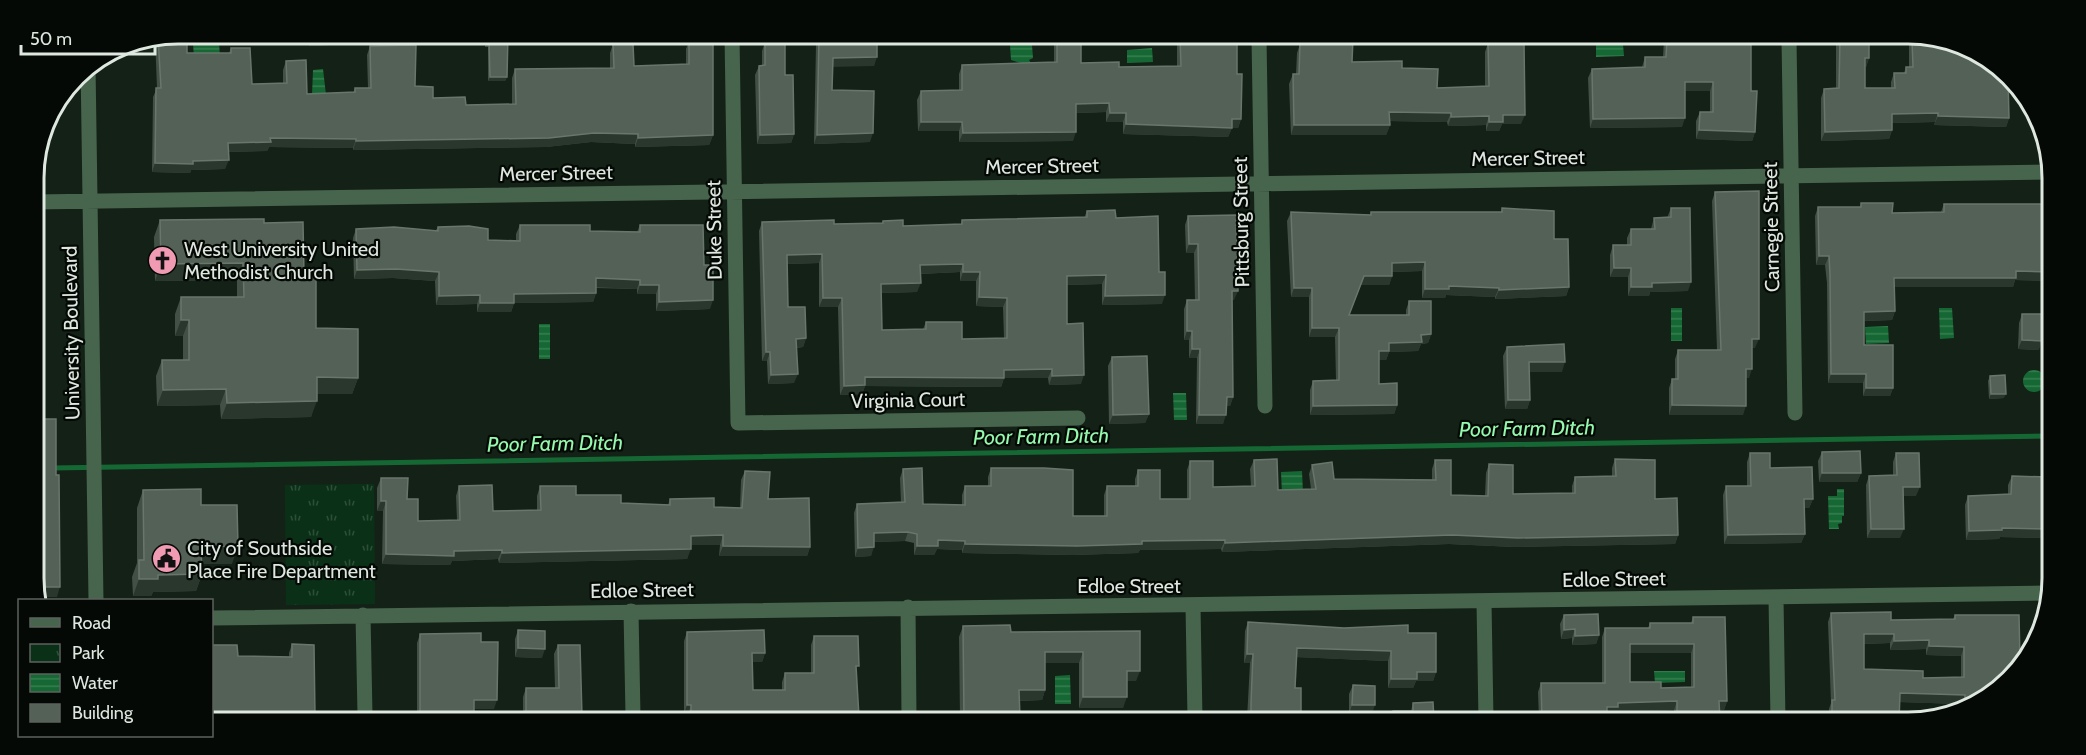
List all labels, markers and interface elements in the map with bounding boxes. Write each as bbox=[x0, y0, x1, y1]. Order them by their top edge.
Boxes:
scale bar bbox=[21, 18, 154, 56]
text: 50 m bbox=[30, 28, 72, 50]
street label: Mercer Street bbox=[1471, 145, 1585, 171]
street label: Mercer Street bbox=[985, 153, 1099, 179]
street label: Pittsburg Street bbox=[1228, 156, 1254, 288]
street label: Mercer Street bbox=[499, 160, 613, 186]
street label: Carnegie Street bbox=[1758, 161, 1784, 292]
street label: Duke Street bbox=[701, 180, 727, 280]
place label: West University United Methodist Church bbox=[184, 237, 379, 284]
church icon: West University United Methodist Church bbox=[147, 244, 179, 276]
street label: University Boulevard bbox=[57, 246, 85, 420]
street label: Virginia Court bbox=[851, 387, 966, 413]
water label: Poor Farm Ditch bbox=[1459, 414, 1595, 442]
water label: Poor Farm Ditch bbox=[973, 422, 1109, 450]
water label: Poor Farm Ditch bbox=[487, 429, 623, 457]
place label: City of Southside Place Fire Department bbox=[187, 536, 376, 583]
public building icon: City of Southside Place Fire Department bbox=[150, 543, 182, 575]
street label: Edloe Street bbox=[1562, 566, 1666, 592]
street label: Edloe Street bbox=[1077, 574, 1181, 598]
street label: Edloe Street bbox=[590, 577, 694, 603]
legend bbox=[18, 599, 213, 737]
text: Road bbox=[72, 612, 111, 634]
text: Park bbox=[72, 642, 105, 664]
text: Water bbox=[72, 672, 118, 694]
text: Building bbox=[72, 702, 134, 724]

